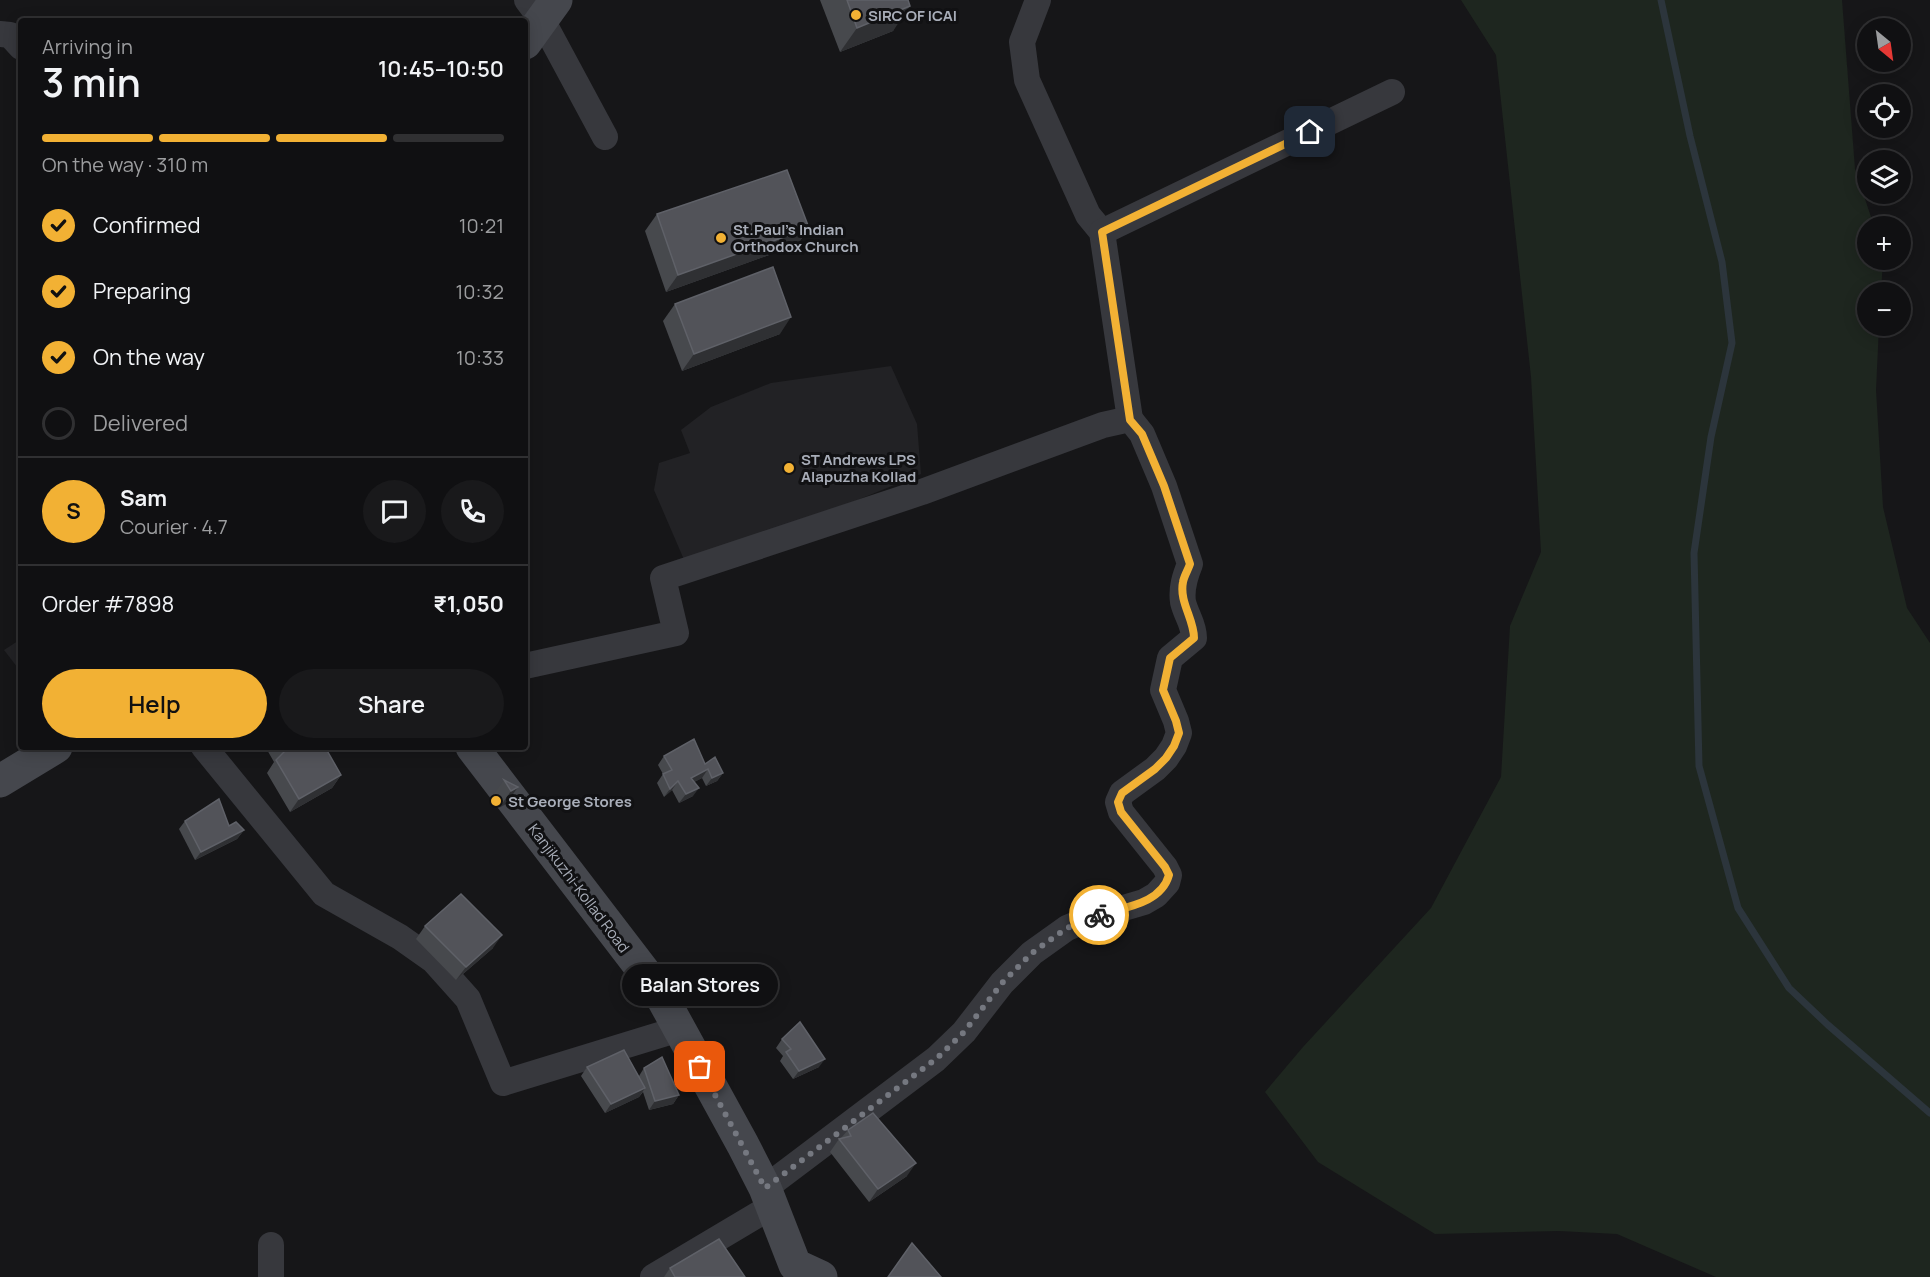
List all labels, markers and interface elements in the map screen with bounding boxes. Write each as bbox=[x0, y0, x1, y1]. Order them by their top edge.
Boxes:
place label: SIRC OF ICAI bbox=[868, 5, 957, 26]
marker: SIRC OF ICAI bbox=[849, 8, 863, 22]
north arrow bbox=[1857, 18, 1911, 72]
map controls bbox=[1857, 18, 1911, 336]
text: Arriving in bbox=[42, 33, 133, 60]
text: 10:45–10:50 bbox=[378, 54, 504, 84]
text: 3 min bbox=[42, 55, 141, 109]
button: locate bbox=[1857, 84, 1911, 138]
pin bbox=[1284, 106, 1335, 157]
icon: home bbox=[1293, 115, 1326, 148]
button: layers bbox=[1857, 150, 1911, 204]
text: On the way · 310 m bbox=[42, 151, 208, 178]
icon: check bbox=[42, 209, 75, 242]
text: Confirmed bbox=[93, 210, 201, 240]
text: 10:21 bbox=[459, 212, 504, 239]
button: + bbox=[1857, 216, 1911, 270]
place label: St.Paul's Indian Orthodox Church bbox=[733, 219, 859, 257]
marker: St.Paul's Indian Orthodox Church bbox=[714, 231, 728, 245]
icon: check bbox=[42, 275, 75, 308]
text: Preparing bbox=[93, 276, 191, 306]
text: 10:32 bbox=[456, 278, 504, 305]
button: − bbox=[1857, 282, 1911, 336]
icon: check bbox=[42, 341, 75, 374]
text: On the way bbox=[93, 342, 205, 372]
text: 10:33 bbox=[456, 344, 504, 371]
text: Delivered bbox=[93, 408, 188, 438]
place label: ST Andrews LPS Alapuzha Kollad bbox=[801, 449, 916, 487]
marker: ST Andrews LPS Alapuzha Kollad bbox=[782, 461, 796, 475]
button: chat bbox=[363, 480, 426, 543]
button: phone bbox=[441, 480, 504, 543]
text: Sam bbox=[120, 483, 167, 513]
text: S bbox=[66, 496, 81, 526]
text: Courier · 4.7 bbox=[120, 513, 228, 540]
text: Order #7898 bbox=[42, 589, 174, 619]
text: ₹1,050 bbox=[433, 589, 504, 619]
button: Help bbox=[42, 669, 267, 738]
button: Share bbox=[279, 669, 504, 738]
place label: St George Stores bbox=[508, 791, 632, 812]
marker: St George Stores bbox=[489, 794, 503, 808]
street label: Kanjikuzhi-Kollad Road bbox=[524, 819, 634, 957]
courier bbox=[1069, 885, 1129, 945]
icon: bike bbox=[1083, 899, 1116, 932]
callout: Balan Stores bbox=[622, 965, 778, 1007]
text: Balan Stores bbox=[640, 971, 760, 998]
pin bbox=[674, 1041, 725, 1092]
icon: bag bbox=[683, 1050, 716, 1083]

